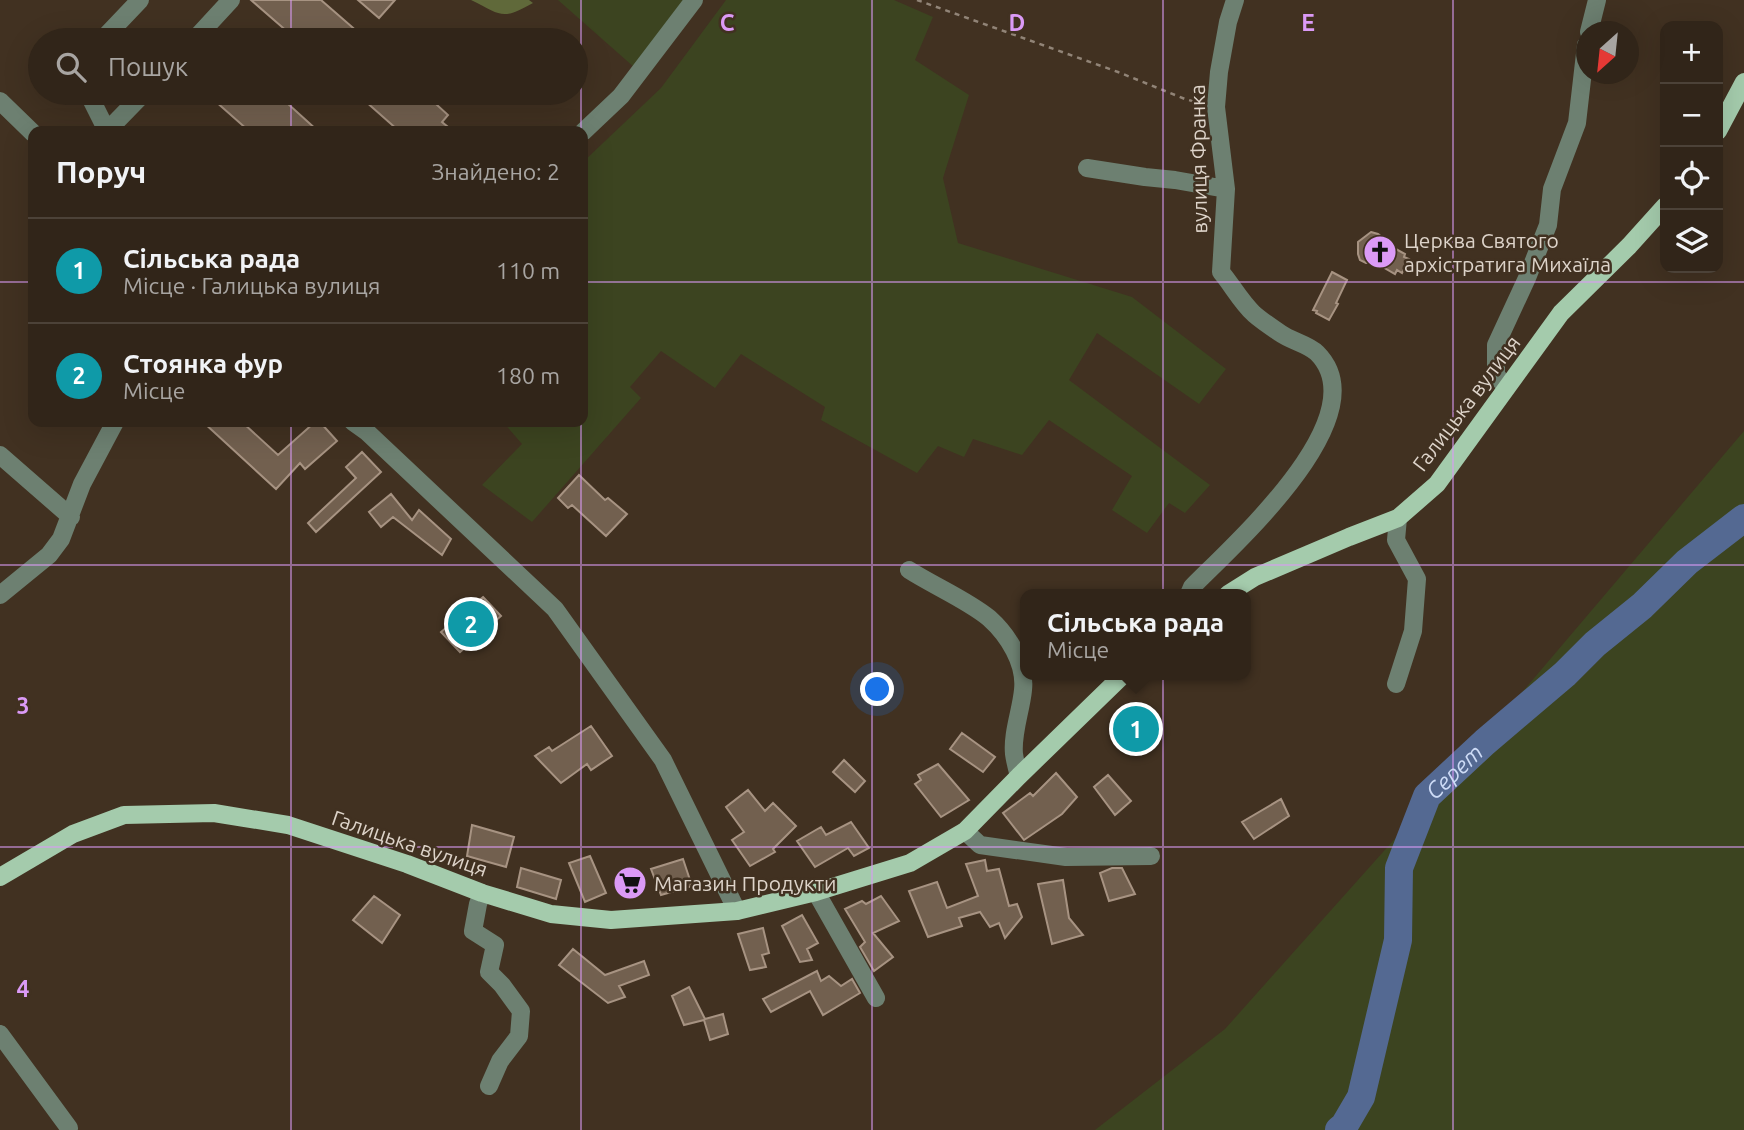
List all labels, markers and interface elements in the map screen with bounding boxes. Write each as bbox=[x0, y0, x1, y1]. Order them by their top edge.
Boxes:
text: C bbox=[720, 10, 735, 35]
text: D bbox=[1009, 10, 1025, 35]
text: E bbox=[1301, 10, 1315, 35]
north arrow bbox=[1576, 21, 1639, 84]
map controls bbox=[1660, 21, 1723, 273]
button: + bbox=[1660, 21, 1723, 84]
search box bbox=[28, 28, 588, 105]
icon: search bbox=[52, 48, 90, 86]
text: Пошук bbox=[108, 52, 188, 81]
street label: вулиця Франка bbox=[1185, 84, 1211, 234]
button: − bbox=[1660, 84, 1723, 147]
button: locate bbox=[1660, 147, 1723, 210]
text: Поруч bbox=[56, 155, 146, 189]
text: Знайдено: 2 bbox=[431, 159, 560, 184]
button: layers bbox=[1660, 210, 1723, 273]
place label: Церква Святого архістратига Михаїла bbox=[1404, 228, 1611, 276]
church icon: Церква Святого архістратига Михаїла bbox=[1361, 233, 1399, 271]
text: Сільська рада bbox=[123, 244, 300, 273]
text: 1 bbox=[73, 258, 85, 283]
text: 110 m bbox=[496, 258, 560, 283]
text: Місце · Галицька вулиця bbox=[123, 273, 380, 298]
street label: Галицька вулиця bbox=[1407, 331, 1525, 475]
text: Стоянка фур bbox=[123, 349, 283, 378]
text: 2 bbox=[73, 363, 85, 388]
text: 180 m bbox=[496, 363, 560, 388]
text: Місце bbox=[123, 378, 185, 403]
popup bbox=[1020, 589, 1251, 680]
pin: 2 bbox=[448, 598, 494, 650]
text: Сільська рада bbox=[1047, 608, 1224, 637]
text: Місце bbox=[1047, 637, 1109, 662]
your location bbox=[860, 672, 894, 706]
text: 3 bbox=[17, 693, 29, 718]
pin: 1 bbox=[1113, 703, 1159, 755]
water label: Серет bbox=[1420, 739, 1487, 804]
street label: Галицька вулиця bbox=[329, 805, 491, 881]
supermarket icon: Магазин Продукти bbox=[611, 864, 649, 902]
place label: Магазин Продукти bbox=[654, 871, 836, 895]
text: 4 bbox=[17, 976, 30, 1001]

